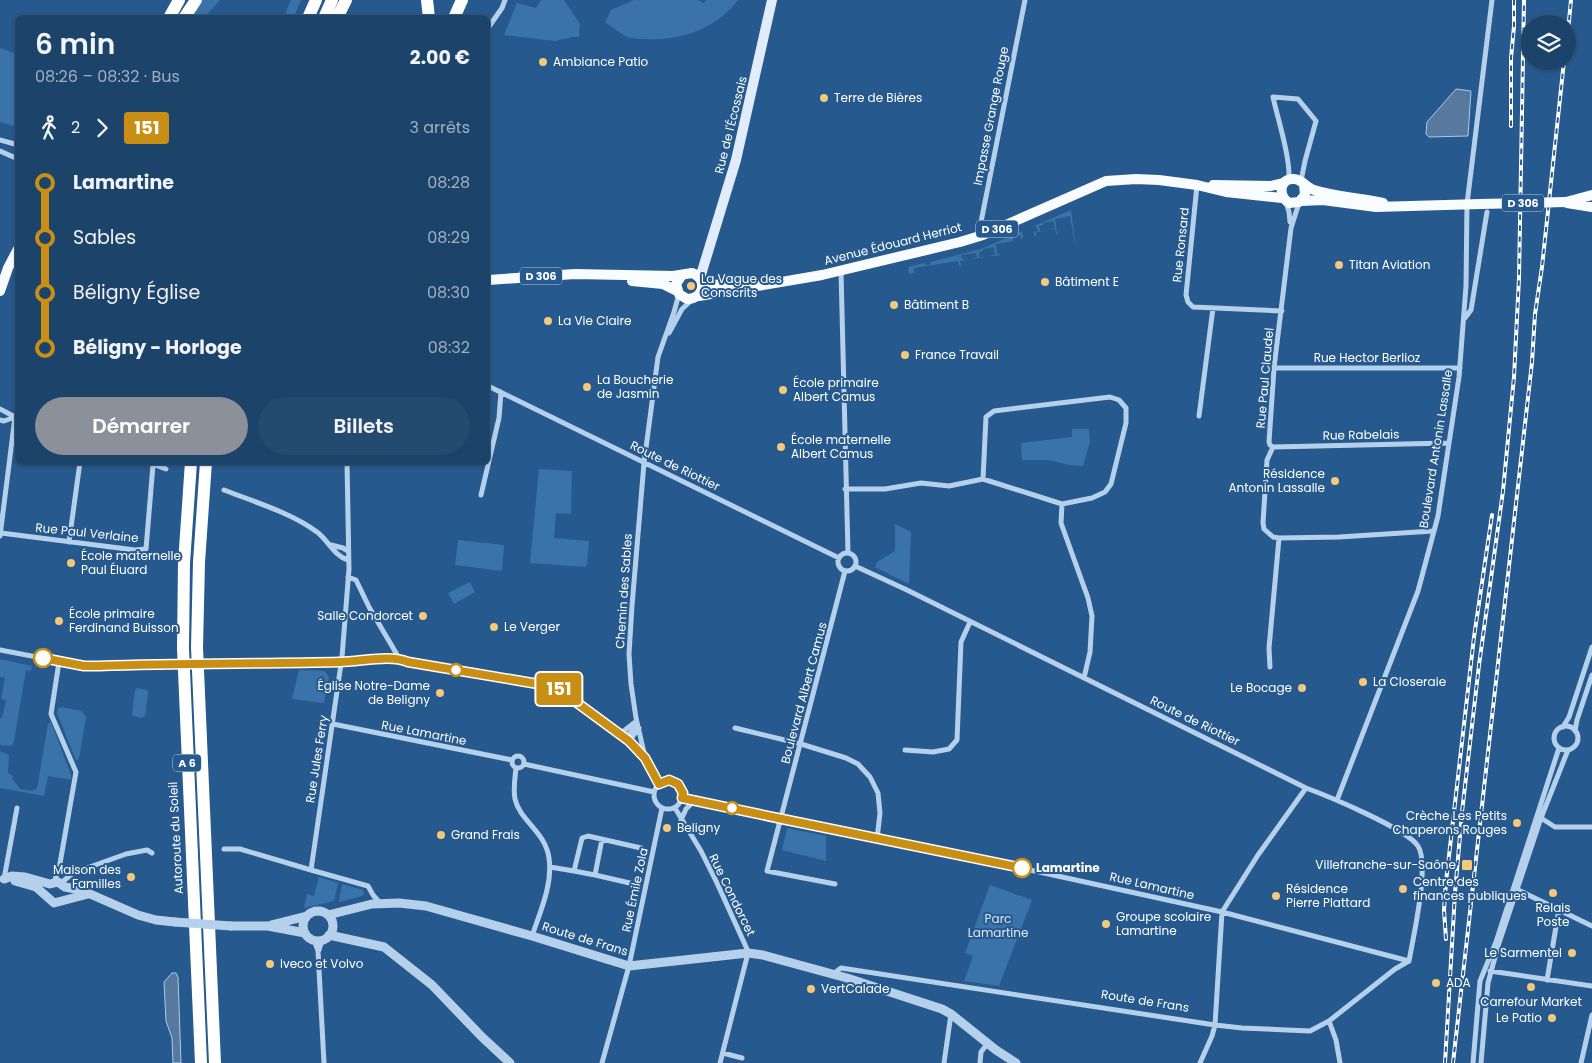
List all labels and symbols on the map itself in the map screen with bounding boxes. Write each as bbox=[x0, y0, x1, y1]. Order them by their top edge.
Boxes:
street label: Impasse Grange Rouge bbox=[969, 45, 1012, 187]
place label: Ambiance Patio bbox=[553, 53, 649, 70]
marker: Ambiance Patio bbox=[537, 56, 549, 68]
street label: Rue de l'Écossais bbox=[710, 74, 751, 176]
place label: Terre de Bières bbox=[834, 89, 922, 106]
marker: Terre de Bières bbox=[818, 92, 830, 104]
road number: D 306 bbox=[1502, 194, 1544, 212]
street label: Rue Ronsard bbox=[1168, 207, 1193, 283]
street label: Avenue Édouard Herriot bbox=[822, 218, 964, 269]
road number: D 306 bbox=[976, 220, 1018, 238]
place label: Titan Aviation bbox=[1349, 256, 1430, 273]
marker: Titan Aviation bbox=[1333, 259, 1345, 271]
road number: D 306 bbox=[520, 268, 562, 284]
place label: La Vague des Conscrits bbox=[701, 270, 782, 301]
place label: Bâtiment E bbox=[1055, 273, 1119, 290]
marker: Bâtiment E bbox=[1039, 276, 1051, 288]
marker: La Vague des Conscrits bbox=[685, 280, 697, 292]
place label: Bâtiment B bbox=[904, 296, 969, 313]
marker: Bâtiment B bbox=[888, 299, 900, 311]
place label: La Vie Claire bbox=[558, 312, 631, 329]
marker: La Vie Claire bbox=[542, 315, 554, 327]
street label: Rue Paul Claudel bbox=[1252, 327, 1277, 429]
place label: France Travail bbox=[915, 346, 999, 363]
marker: France Travail bbox=[899, 349, 911, 361]
street label: Rue Hector Berlioz bbox=[1314, 349, 1420, 366]
street label: Boulevard Antonin Lassalle bbox=[1415, 368, 1456, 529]
place label: La Boucherie de Jasmin bbox=[597, 371, 674, 402]
place label: École primaire Albert Camus bbox=[793, 374, 879, 405]
marker: La Boucherie de Jasmin bbox=[581, 381, 593, 393]
marker: École primaire Albert Camus bbox=[777, 384, 789, 396]
street label: Rue Rabelais bbox=[1322, 425, 1400, 444]
place label: École maternelle Albert Camus bbox=[791, 431, 891, 462]
street label: Route de Riottier bbox=[627, 436, 723, 495]
marker: École maternelle Albert Camus bbox=[775, 441, 787, 453]
place label: Résidence Antonin Lassalle bbox=[1228, 465, 1325, 496]
marker: Résidence Antonin Lassalle bbox=[1329, 475, 1341, 487]
street label: Rue Paul Verlaine bbox=[35, 519, 140, 546]
street label: Chemin des Sables bbox=[611, 533, 636, 649]
place label: École maternelle Paul Éluard bbox=[81, 547, 181, 578]
marker: École maternelle Paul Éluard bbox=[65, 557, 77, 569]
place label: École primaire Ferdinand Buisson bbox=[69, 605, 179, 636]
place label: Salle Condorcet bbox=[317, 607, 413, 624]
marker: Salle Condorcet bbox=[417, 610, 429, 622]
marker: École primaire Ferdinand Buisson bbox=[53, 615, 65, 627]
place label: Le Verger bbox=[504, 618, 560, 635]
street label: Boulevard Albert Camus bbox=[776, 620, 831, 766]
marker: Le Verger bbox=[488, 621, 500, 633]
unlabelled marker bbox=[33, 648, 53, 668]
unlabelled marker bbox=[449, 663, 463, 677]
line badge: 151 bbox=[530, 673, 588, 705]
place label: La Closeraie bbox=[1373, 673, 1446, 690]
marker: La Closeraie bbox=[1357, 676, 1369, 688]
place label: Église Notre-Dame de Beligny bbox=[318, 677, 430, 708]
place label: Le Bocage bbox=[1230, 679, 1292, 696]
marker: Le Bocage bbox=[1296, 682, 1308, 694]
marker: Église Notre-Dame de Beligny bbox=[434, 687, 446, 699]
street label: Route de Riottier bbox=[1147, 691, 1243, 750]
street label: Rue Jules Ferry bbox=[301, 714, 332, 804]
street label: Rue Lamartine bbox=[380, 716, 468, 749]
road number: A 6 bbox=[173, 754, 201, 771]
street label: Autoroute du Soleil bbox=[164, 781, 187, 895]
unlabelled marker bbox=[725, 801, 739, 815]
place label: Crèche Les Petits Chaperons Rouges bbox=[1393, 807, 1507, 838]
marker: Crèche Les Petits Chaperons Rouges bbox=[1511, 817, 1523, 829]
place label: Beligny bbox=[677, 819, 720, 836]
marker: Beligny bbox=[661, 822, 673, 834]
place label: Grand Frais bbox=[451, 826, 520, 843]
marker: Grand Frais bbox=[435, 829, 447, 841]
street label: Rue Émile Zola bbox=[617, 846, 652, 934]
street label: Rue Condorcet bbox=[705, 851, 760, 939]
place label: Villefranche-sur-Saône bbox=[1315, 856, 1456, 873]
marker: Lamartine bbox=[1012, 858, 1032, 878]
marker: Villefranche-sur-Saône bbox=[1460, 858, 1474, 872]
place label: Lamartine bbox=[1036, 859, 1100, 876]
place label: Maison des Familles bbox=[53, 861, 121, 892]
street label: Rue Lamartine bbox=[1108, 868, 1196, 904]
marker: Maison des Familles bbox=[125, 871, 137, 883]
place label: Centre des finances publiques bbox=[1413, 873, 1527, 904]
place label: Résidence Pierre Plattard bbox=[1286, 880, 1370, 911]
marker: Centre des finances publiques bbox=[1397, 883, 1409, 895]
marker: Relais Poste bbox=[1547, 887, 1559, 899]
marker: Résidence Pierre Plattard bbox=[1270, 890, 1282, 902]
place label: Relais Poste bbox=[1535, 899, 1571, 930]
place label: Groupe scolaire Lamartine bbox=[1116, 908, 1211, 939]
park label: Parc Lamartine bbox=[968, 910, 1028, 941]
street label: Route de Frans bbox=[540, 917, 630, 960]
marker: Groupe scolaire Lamartine bbox=[1100, 918, 1112, 930]
place label: Le Sarmentel bbox=[1484, 944, 1562, 961]
marker: Le Sarmentel bbox=[1566, 947, 1578, 959]
place label: Iveco et Volvo bbox=[280, 955, 364, 972]
marker: Iveco et Volvo bbox=[264, 958, 276, 970]
place label: ADA bbox=[1446, 974, 1471, 991]
marker: ADA bbox=[1430, 977, 1442, 989]
place label: VertCalade bbox=[821, 980, 889, 997]
marker: Carrefour Market bbox=[1525, 981, 1537, 993]
marker: VertCalade bbox=[805, 983, 817, 995]
street label: Route de Frans bbox=[1100, 985, 1190, 1016]
place label: Carrefour Market bbox=[1480, 993, 1582, 1010]
place label: Le Patio bbox=[1496, 1009, 1542, 1026]
marker: Le Patio bbox=[1546, 1012, 1558, 1024]

